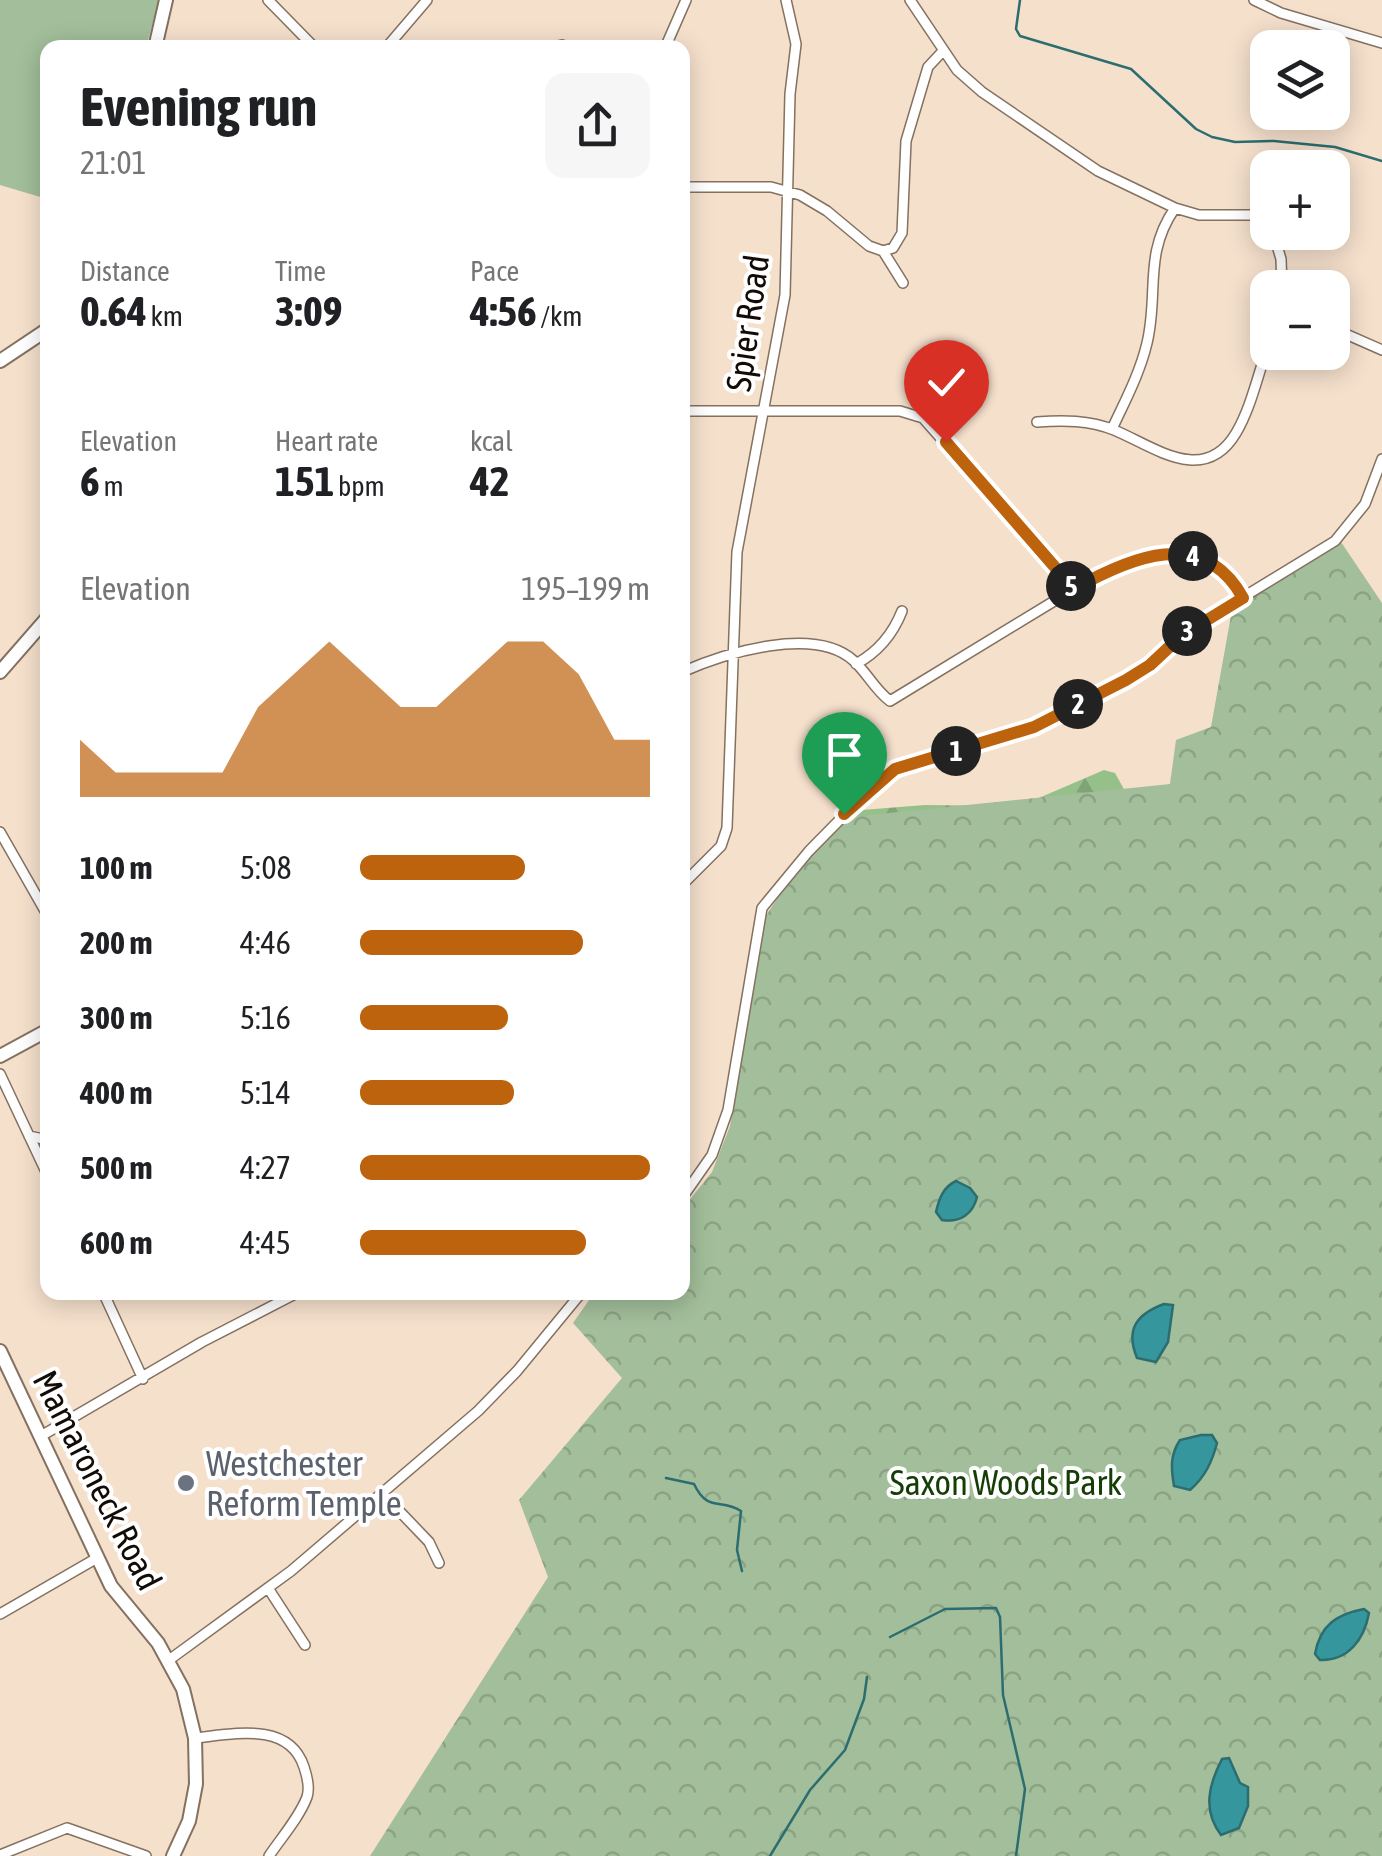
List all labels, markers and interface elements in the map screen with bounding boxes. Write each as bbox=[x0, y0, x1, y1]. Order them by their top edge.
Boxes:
map controls bbox=[1250, 30, 1350, 370]
button: layers bbox=[1250, 30, 1350, 130]
button: share bbox=[545, 73, 650, 178]
text: Evening run bbox=[80, 75, 317, 138]
text: 21:01 bbox=[80, 144, 147, 181]
button: + bbox=[1250, 150, 1350, 250]
street label: Spier Road bbox=[718, 252, 776, 394]
text: Distance bbox=[80, 255, 170, 287]
text: Time bbox=[275, 255, 326, 287]
text: Pace bbox=[470, 255, 519, 287]
button: − bbox=[1250, 270, 1350, 370]
text: 0.64 bbox=[80, 287, 147, 335]
text: 3:09 bbox=[275, 287, 343, 335]
text: 4:56 bbox=[470, 287, 537, 335]
text: km bbox=[147, 300, 183, 332]
text: /km bbox=[537, 300, 582, 332]
pin bbox=[904, 340, 989, 443]
icon: check bbox=[919, 355, 974, 410]
text: Elevation bbox=[80, 425, 177, 457]
text: Heart rate bbox=[275, 425, 378, 457]
text: kcal bbox=[470, 425, 513, 457]
text: 6 bbox=[80, 457, 100, 505]
text: 151 bbox=[275, 457, 334, 505]
text: 42 bbox=[470, 457, 509, 505]
text: m bbox=[100, 470, 124, 502]
text: bpm bbox=[334, 470, 385, 502]
pin: 4 bbox=[1168, 531, 1218, 581]
text: 4 bbox=[1186, 540, 1200, 572]
pin: 5 bbox=[1046, 561, 1096, 611]
text: Elevation bbox=[80, 570, 191, 607]
text: 195–199 m bbox=[521, 570, 650, 607]
text: 5 bbox=[1064, 570, 1078, 602]
pin: 3 bbox=[1162, 606, 1212, 656]
text: 3 bbox=[1180, 615, 1194, 647]
pin: 2 bbox=[1053, 679, 1103, 729]
text: 2 bbox=[1071, 688, 1085, 720]
pin bbox=[802, 712, 887, 815]
pin: 1 bbox=[931, 726, 981, 776]
icon: arrive bbox=[817, 727, 872, 782]
text: 1 bbox=[949, 735, 963, 767]
text: 100 m bbox=[80, 849, 153, 886]
text: 5:08 bbox=[240, 849, 291, 886]
text: 200 m bbox=[80, 924, 153, 961]
text: 4:46 bbox=[240, 924, 291, 961]
text: 300 m bbox=[80, 999, 153, 1036]
text: 5:16 bbox=[240, 999, 291, 1036]
text: 400 m bbox=[80, 1074, 153, 1111]
text: 5:14 bbox=[240, 1074, 291, 1111]
text: 500 m bbox=[80, 1149, 153, 1186]
text: 4:27 bbox=[240, 1149, 291, 1186]
text: 600 m bbox=[80, 1224, 153, 1261]
text: 4:45 bbox=[240, 1224, 291, 1261]
street label: Mamaroneck Road bbox=[26, 1364, 170, 1596]
place label: Westchester Reform Temple bbox=[206, 1443, 402, 1523]
park label: Saxon Woods Park bbox=[890, 1462, 1122, 1502]
marker: Westchester Reform Temple bbox=[175, 1472, 197, 1494]

